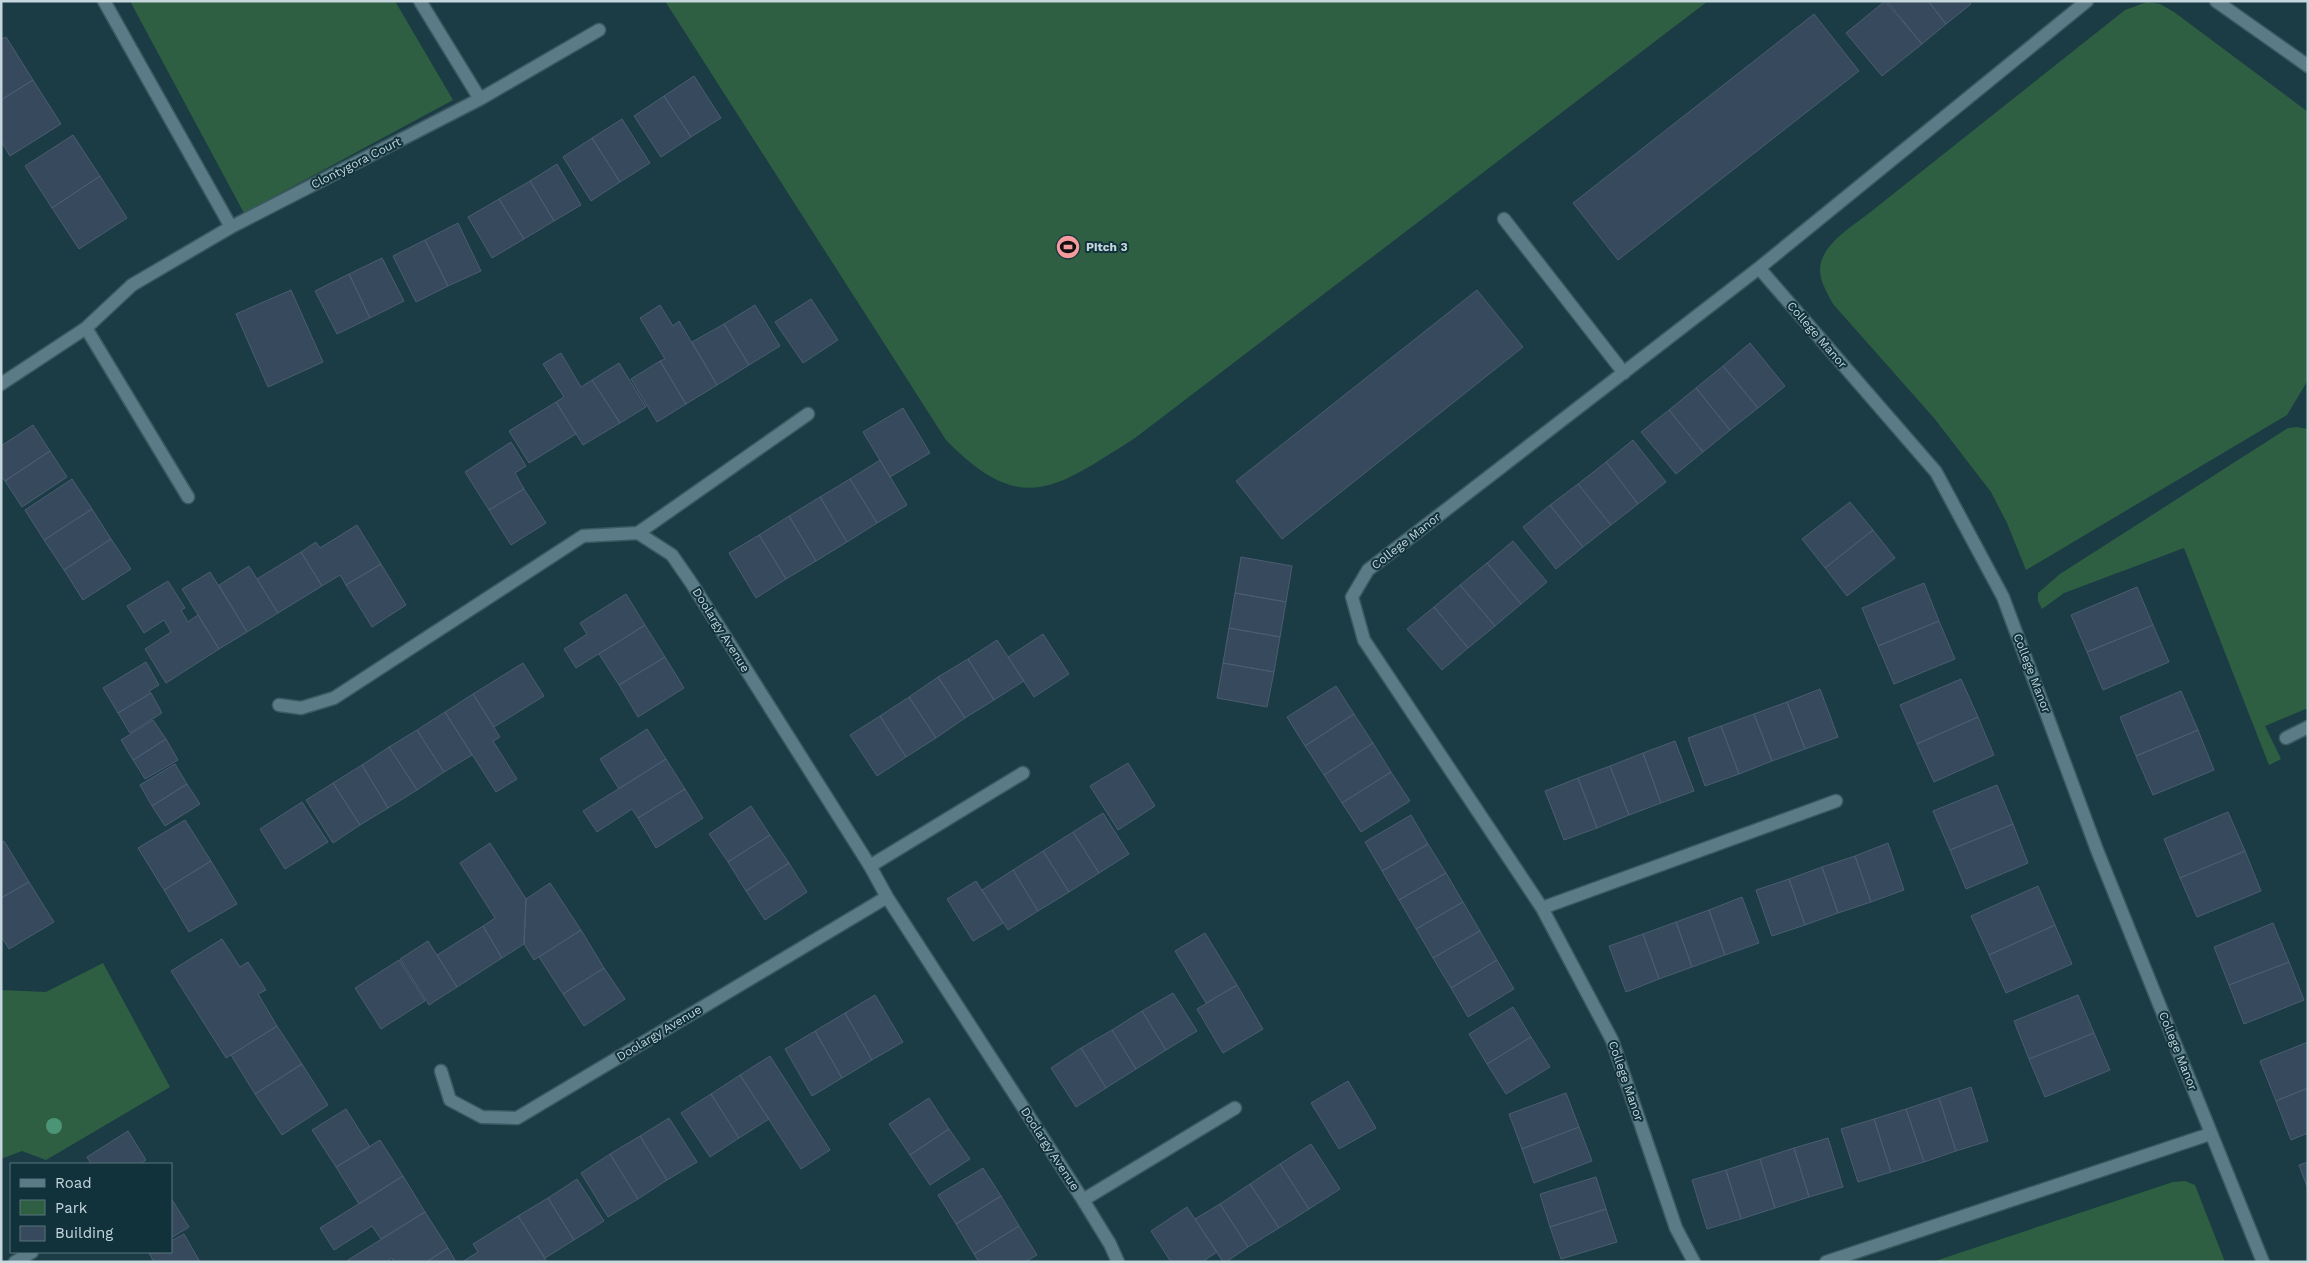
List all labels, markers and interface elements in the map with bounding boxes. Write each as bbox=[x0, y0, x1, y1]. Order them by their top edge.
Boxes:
street label: Clontygora Court bbox=[309, 134, 403, 192]
sports icon: Pitch 3 bbox=[1055, 234, 1081, 260]
place label: Pitch 3 bbox=[1086, 240, 1128, 254]
street label: College Manor bbox=[1784, 299, 1850, 371]
street label: College Manor bbox=[1369, 510, 1443, 572]
street label: Doolargy Avenue bbox=[690, 585, 753, 675]
street label: College Manor bbox=[2010, 631, 2054, 715]
street label: Doolargy Avenue bbox=[614, 1002, 704, 1064]
street label: College Manor bbox=[2156, 1010, 2200, 1092]
street label: College Manor bbox=[1606, 1039, 1646, 1123]
street label: Doolargy Avenue bbox=[1018, 1105, 1082, 1193]
legend bbox=[10, 1163, 172, 1253]
text: Road bbox=[55, 1174, 92, 1192]
text: Park bbox=[55, 1199, 88, 1217]
text: Building bbox=[55, 1224, 113, 1242]

